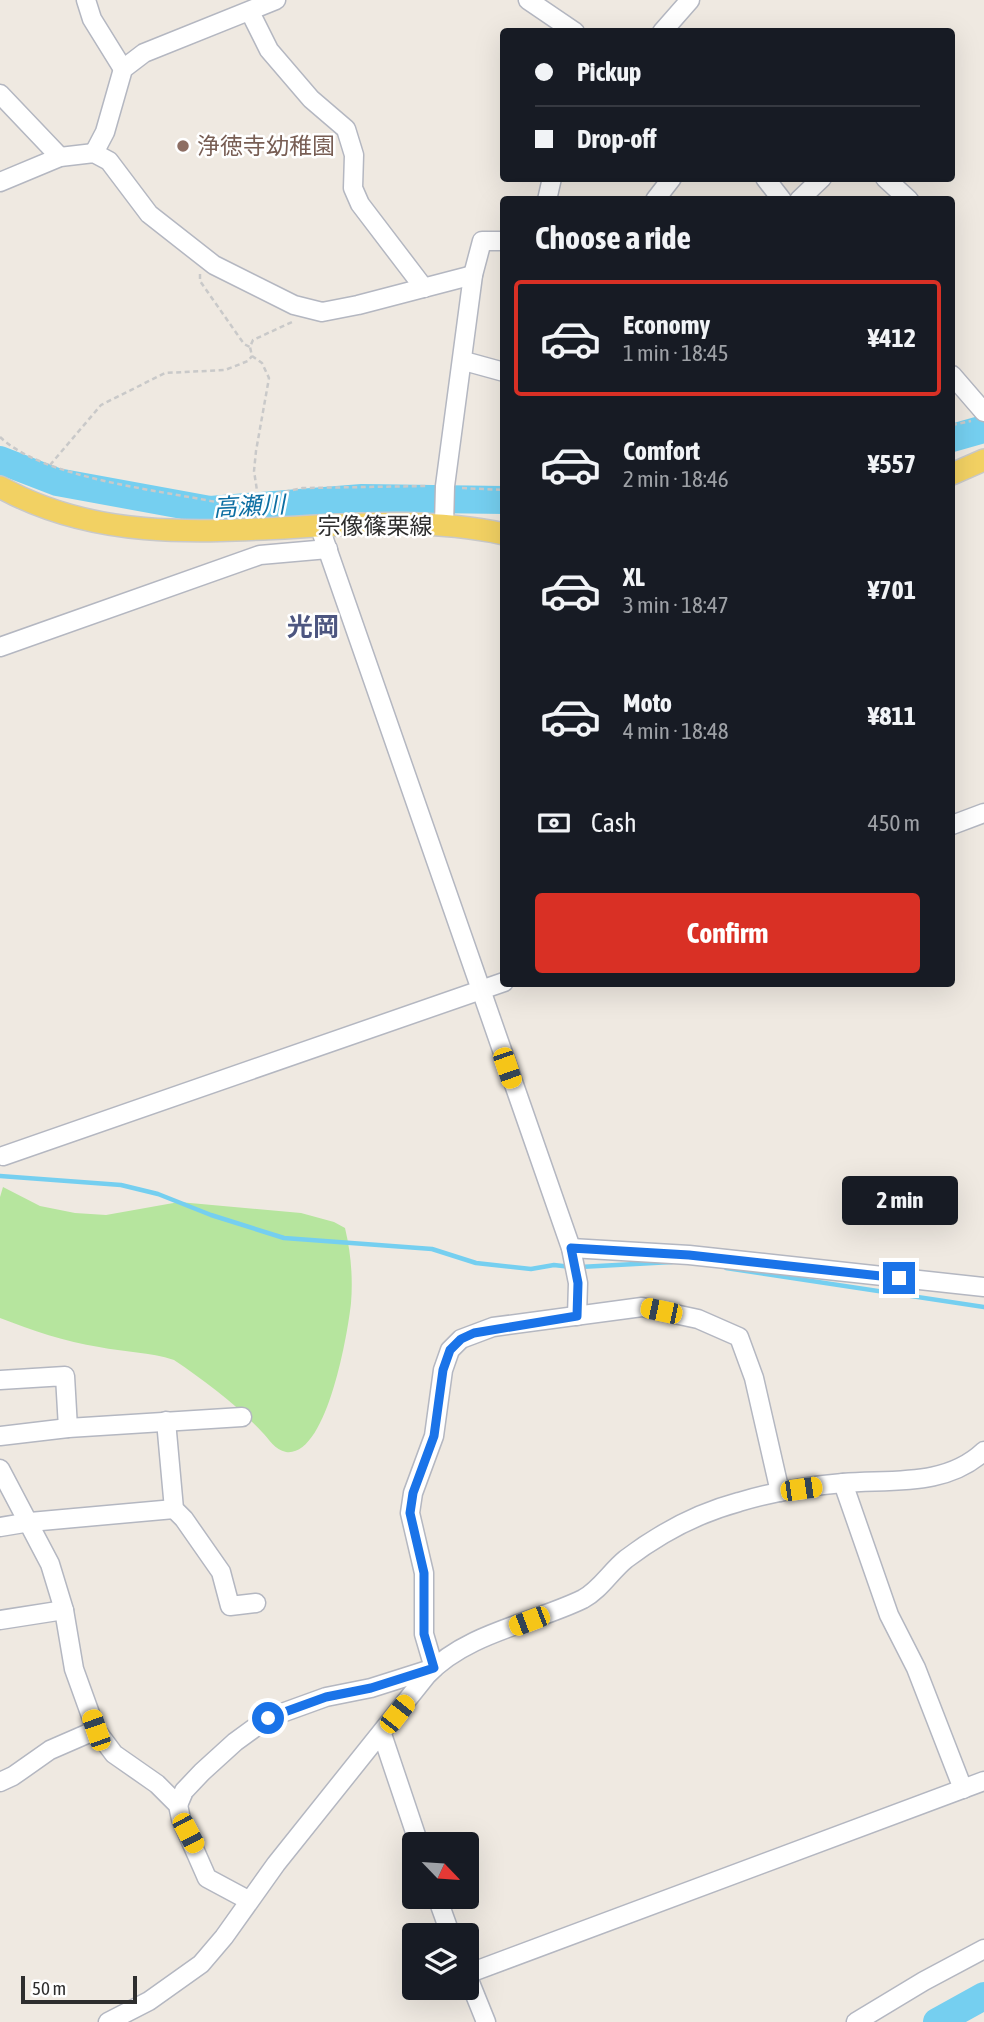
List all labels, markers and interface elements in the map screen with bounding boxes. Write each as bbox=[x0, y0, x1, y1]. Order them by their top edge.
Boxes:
text: Pickup bbox=[577, 57, 641, 87]
text: Drop-off bbox=[577, 124, 657, 154]
place label: 浄徳寺幼稚園 bbox=[197, 133, 335, 159]
marker: 浄徳寺幼稚園 bbox=[175, 138, 191, 154]
text: Choose a ride bbox=[535, 219, 691, 256]
icon: car bbox=[539, 307, 602, 370]
text: Economy bbox=[623, 310, 710, 340]
text: ¥412 bbox=[868, 323, 916, 353]
text: 1 min · 18:45 bbox=[623, 340, 729, 366]
icon: car bbox=[539, 433, 602, 496]
text: Comfort bbox=[623, 436, 700, 466]
text: ¥557 bbox=[868, 449, 916, 479]
text: 2 min · 18:46 bbox=[623, 466, 729, 492]
water label: 高瀬川 bbox=[212, 490, 289, 521]
street label: 宗像篠栗線 bbox=[318, 513, 433, 539]
icon: car bbox=[539, 559, 602, 622]
text: XL bbox=[623, 562, 645, 592]
text: ¥701 bbox=[868, 575, 916, 605]
text: 3 min · 18:47 bbox=[623, 592, 729, 618]
district label: 光岡 bbox=[287, 612, 339, 642]
icon: car bbox=[539, 685, 602, 748]
text: Moto bbox=[623, 688, 672, 718]
text: ¥811 bbox=[868, 701, 916, 731]
text: 4 min · 18:48 bbox=[623, 718, 729, 744]
icon: cash bbox=[535, 804, 573, 842]
text: Cash bbox=[591, 808, 637, 838]
text: 450 m bbox=[868, 810, 920, 836]
button: Confirm bbox=[535, 893, 920, 973]
car bbox=[491, 1045, 524, 1091]
callout: 2 min bbox=[841, 1176, 957, 1226]
text: 2 min bbox=[877, 1187, 923, 1213]
route end bbox=[883, 1262, 915, 1294]
car bbox=[639, 1296, 684, 1326]
car bbox=[779, 1476, 824, 1502]
car bbox=[506, 1604, 553, 1638]
car bbox=[376, 1691, 419, 1737]
route start bbox=[252, 1702, 284, 1734]
car bbox=[80, 1707, 113, 1753]
car bbox=[169, 1810, 208, 1856]
north arrow bbox=[402, 1832, 480, 1909]
map controls bbox=[402, 1832, 479, 2000]
button: layers bbox=[402, 1923, 479, 2000]
scale bar bbox=[21, 1973, 136, 2005]
text: 50 m bbox=[32, 1977, 66, 1999]

